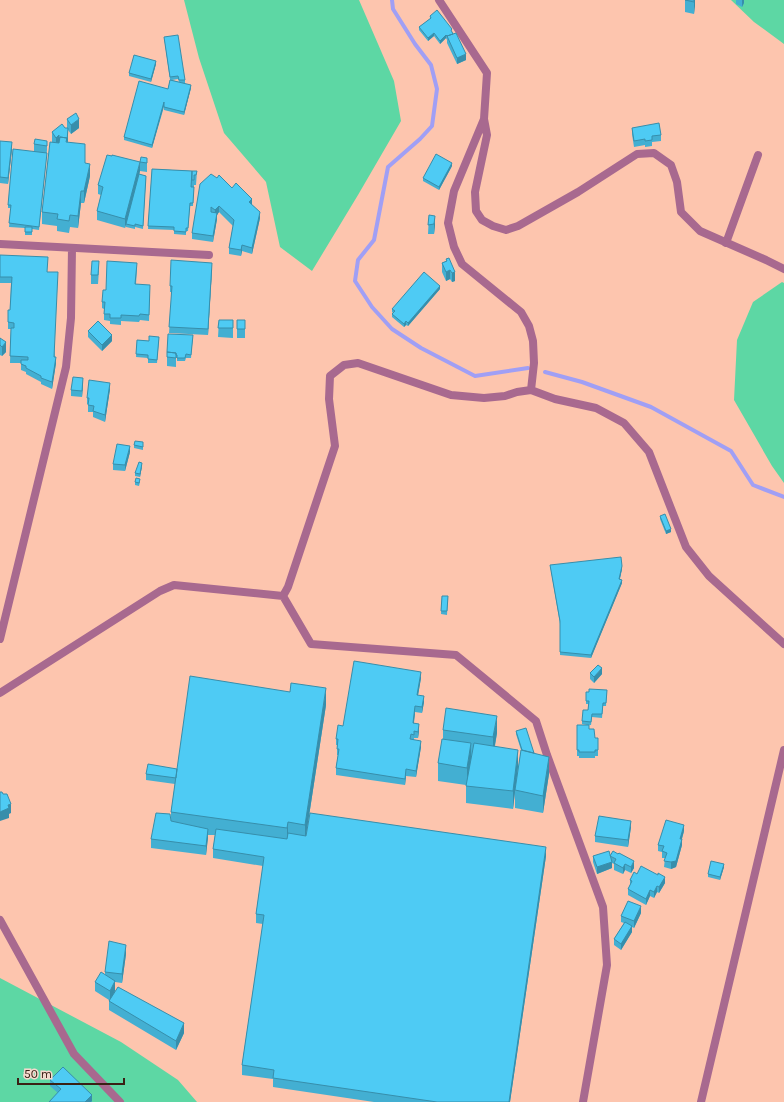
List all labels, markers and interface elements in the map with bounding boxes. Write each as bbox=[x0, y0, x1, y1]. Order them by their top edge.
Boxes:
scale bar bbox=[18, 1060, 124, 1086]
text: 50 m bbox=[24, 1067, 52, 1081]

